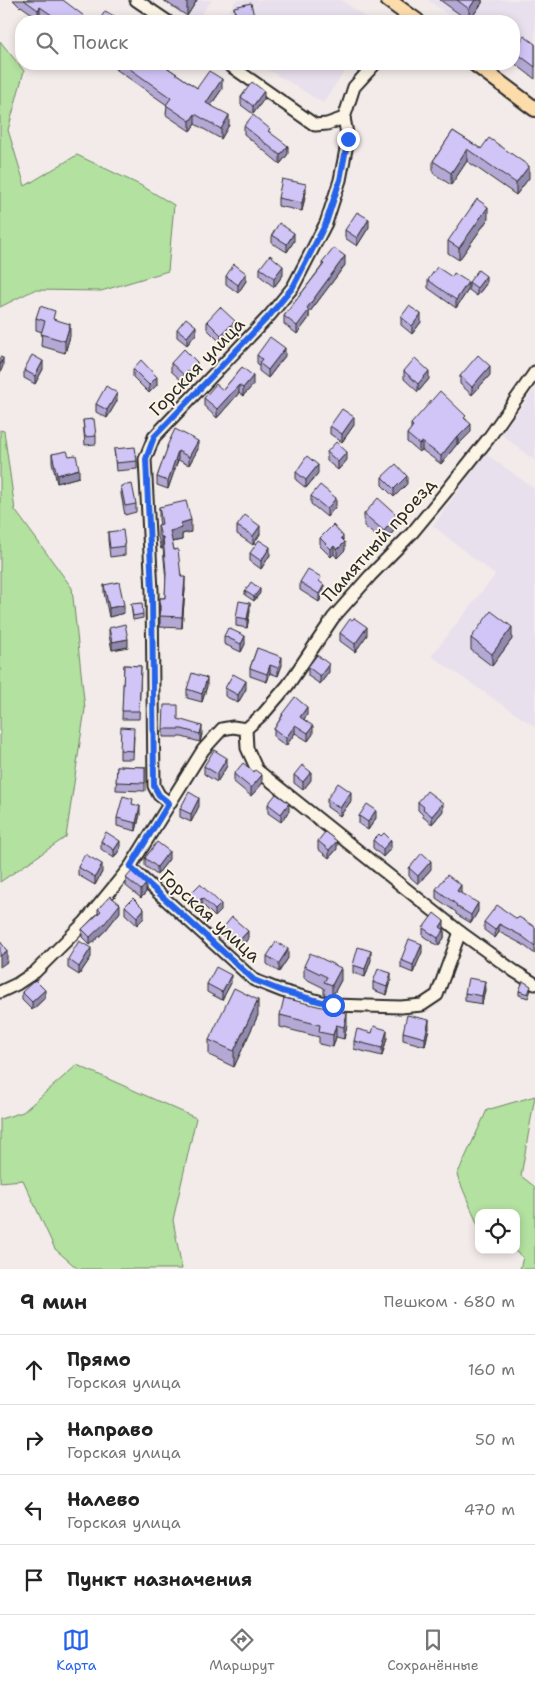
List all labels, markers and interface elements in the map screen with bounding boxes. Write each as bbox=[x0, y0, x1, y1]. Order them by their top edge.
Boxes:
search box bbox=[15, 15, 520, 70]
icon: search bbox=[33, 29, 61, 57]
text: Поиск bbox=[73, 30, 128, 55]
route end bbox=[337, 128, 360, 151]
street label: Горская улица bbox=[144, 313, 250, 421]
street label: Памятный проезд bbox=[317, 472, 441, 607]
street label: Горская улица bbox=[154, 864, 266, 968]
route start bbox=[322, 994, 345, 1017]
map controls bbox=[475, 1209, 520, 1254]
button: locate bbox=[475, 1209, 520, 1254]
text: 9 мин bbox=[20, 1288, 87, 1316]
text: Пешком · 680 m bbox=[384, 1291, 515, 1312]
text: Прямо bbox=[67, 1347, 131, 1372]
icon: ahead bbox=[20, 1356, 48, 1384]
text: 160 m bbox=[468, 1359, 515, 1380]
text: Горская улица bbox=[67, 1372, 181, 1393]
text: Направо bbox=[67, 1417, 153, 1442]
icon: right bbox=[20, 1426, 48, 1454]
text: 50 m bbox=[475, 1429, 515, 1450]
text: Горская улица bbox=[67, 1442, 181, 1463]
text: Налево bbox=[67, 1487, 140, 1512]
icon: left bbox=[20, 1496, 48, 1524]
text: 470 m bbox=[464, 1499, 515, 1520]
text: Горская улица bbox=[67, 1512, 181, 1533]
icon: arrive bbox=[20, 1566, 48, 1594]
text: Пункт назначения bbox=[67, 1567, 252, 1592]
tab: Карта bbox=[56, 1626, 96, 1674]
tab: Маршрут bbox=[209, 1626, 274, 1674]
tab: Сохранённые bbox=[387, 1626, 479, 1674]

